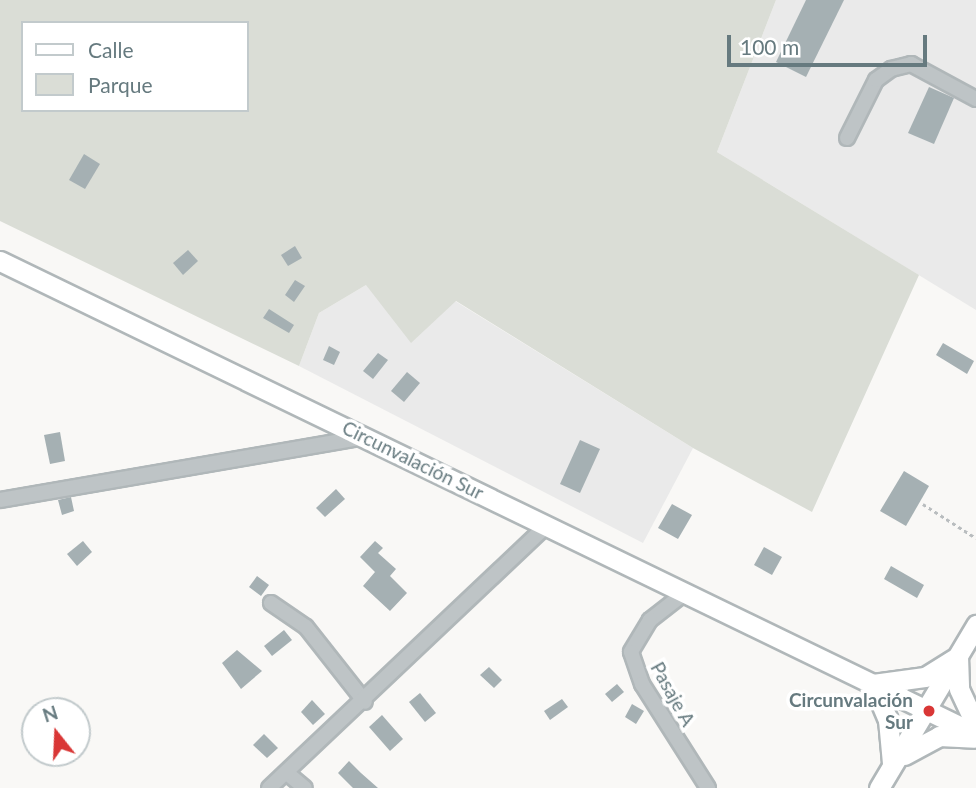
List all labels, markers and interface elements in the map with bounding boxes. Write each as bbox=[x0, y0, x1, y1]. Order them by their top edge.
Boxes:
legend bbox=[21, 21, 248, 112]
scale bar bbox=[731, 21, 930, 65]
text: 100 m bbox=[740, 34, 799, 59]
text: Calle bbox=[88, 37, 133, 62]
text: Parque bbox=[88, 72, 153, 97]
street label: Circunvalación Sur bbox=[339, 416, 487, 504]
street label: Pasaje A bbox=[646, 658, 700, 730]
place label: Circunvalación Sur bbox=[789, 689, 913, 733]
north arrow bbox=[21, 697, 91, 767]
text: N bbox=[39, 700, 60, 727]
marker: Circunvalación Sur bbox=[919, 701, 939, 721]

